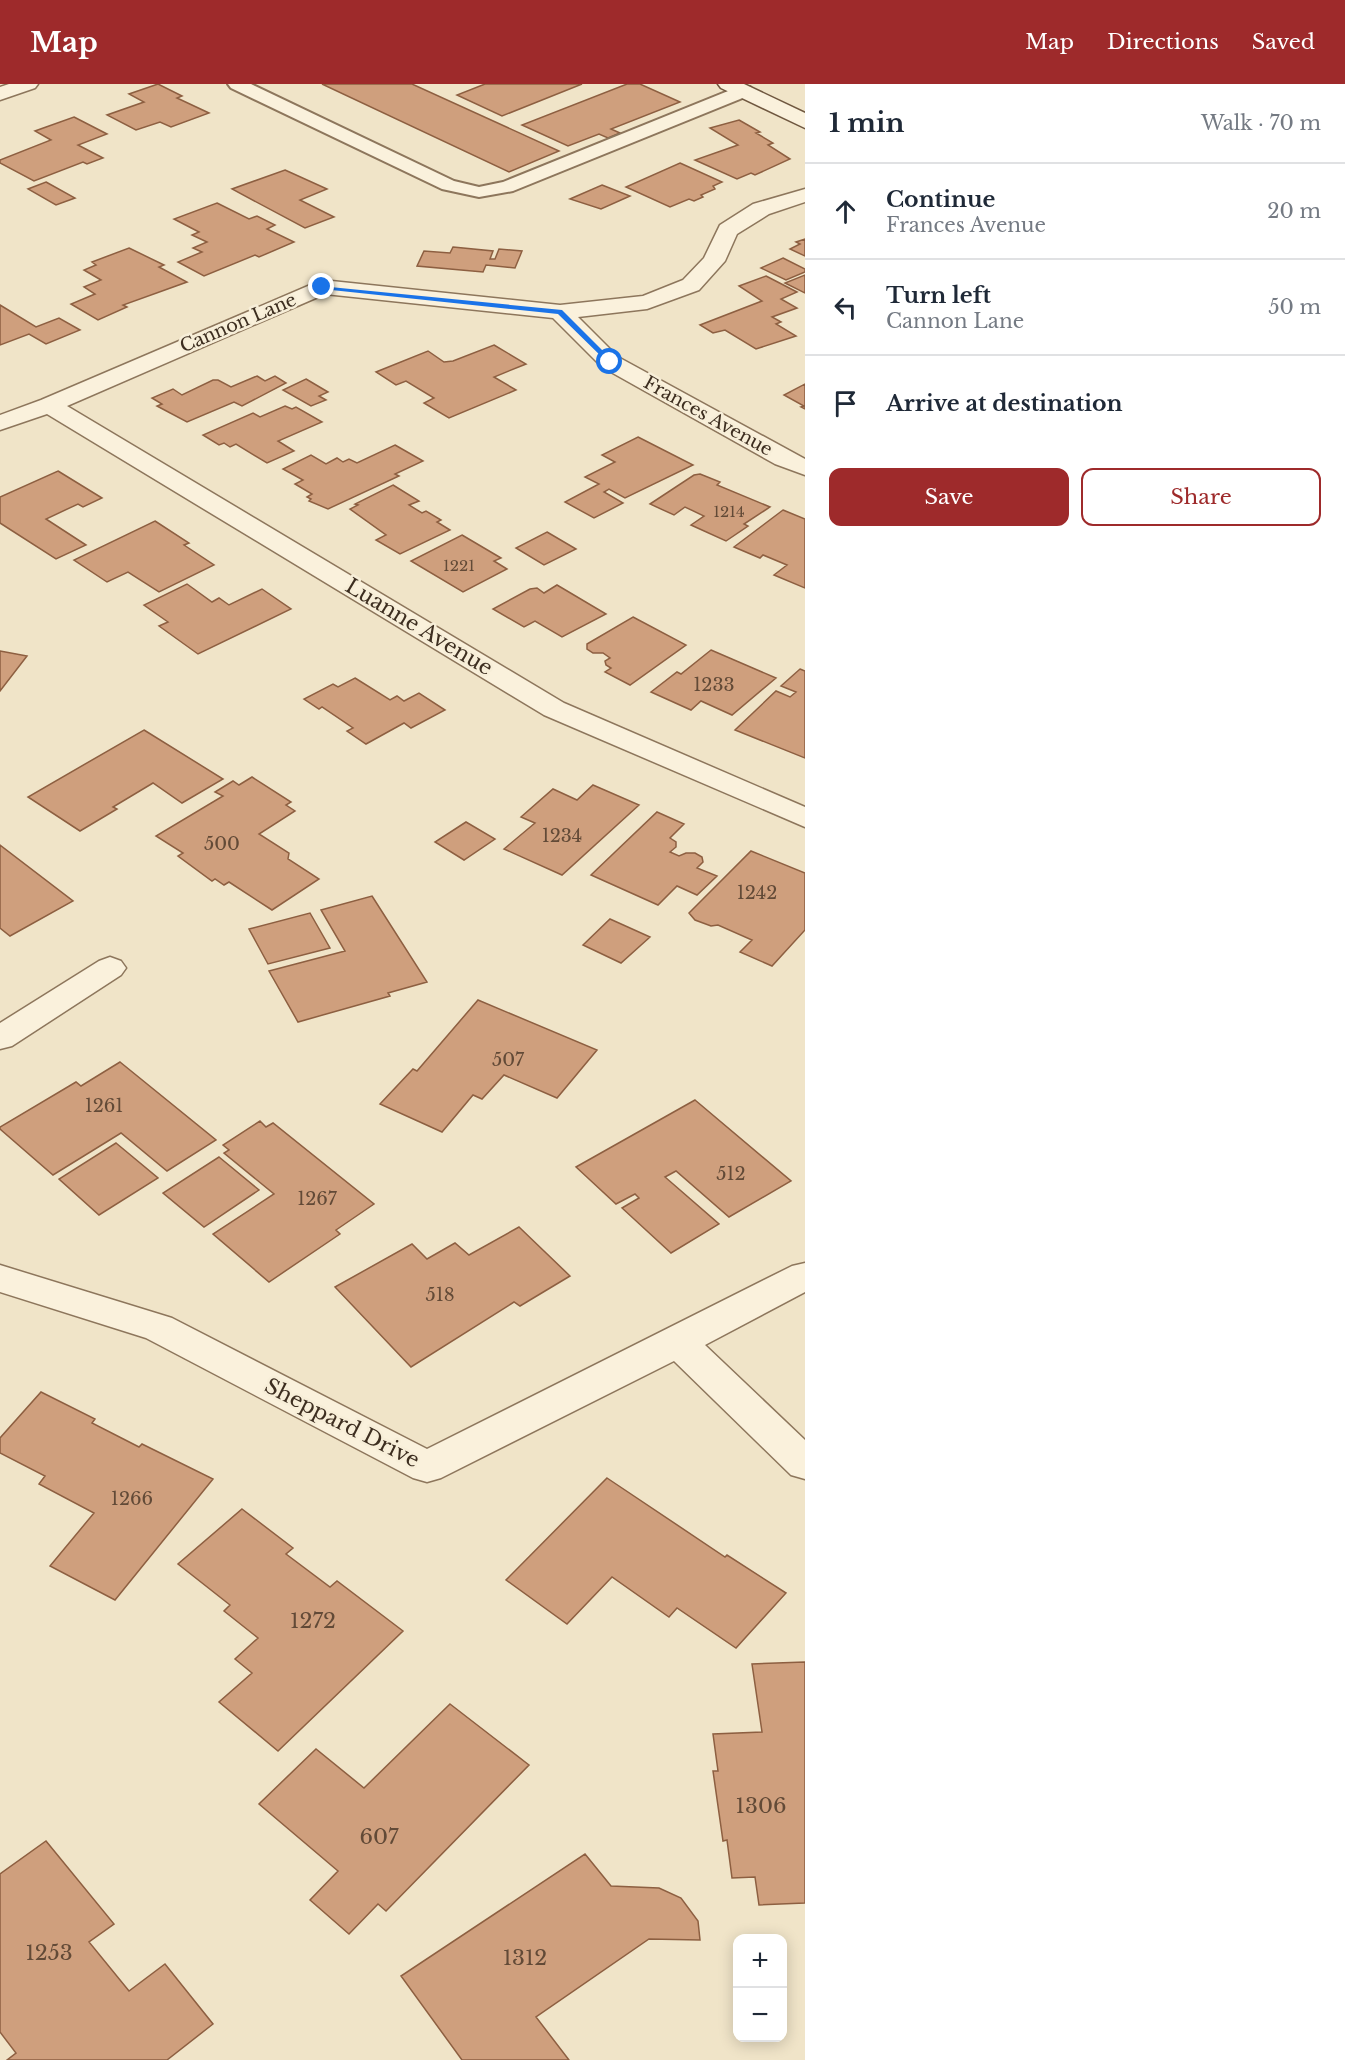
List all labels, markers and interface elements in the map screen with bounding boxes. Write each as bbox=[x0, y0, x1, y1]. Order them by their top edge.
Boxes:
text: Map bbox=[30, 25, 98, 60]
text: Map bbox=[1025, 29, 1074, 55]
text: Directions bbox=[1107, 29, 1219, 55]
text: Saved bbox=[1252, 29, 1315, 55]
text: 1 min bbox=[829, 107, 904, 139]
text: Walk · 70 m bbox=[1201, 111, 1321, 135]
text: Continue bbox=[886, 186, 995, 213]
icon: ahead bbox=[829, 195, 862, 228]
text: 20 m bbox=[1267, 199, 1321, 223]
text: Frances Avenue bbox=[886, 213, 1046, 237]
route end bbox=[308, 273, 334, 299]
text: Turn left bbox=[886, 282, 991, 309]
street label: Cannon Lane bbox=[176, 289, 300, 357]
icon: left bbox=[829, 291, 862, 324]
text: 50 m bbox=[1268, 295, 1321, 319]
text: Cannon Lane bbox=[886, 309, 1024, 333]
route start bbox=[596, 348, 622, 374]
street label: Frances Avenue bbox=[640, 371, 776, 461]
icon: arrive bbox=[829, 387, 862, 420]
text: Arrive at destination bbox=[886, 390, 1123, 417]
button: Save bbox=[829, 468, 1069, 526]
button: Share bbox=[1081, 468, 1321, 526]
house number: 1214 bbox=[713, 502, 745, 521]
house number: 1221 bbox=[443, 556, 475, 575]
street label: Luanne Avenue bbox=[341, 573, 497, 681]
house number: 1233 bbox=[693, 674, 735, 696]
house number: 1234 bbox=[542, 825, 582, 847]
house number: 500 bbox=[204, 833, 240, 855]
house number: 1242 bbox=[737, 882, 777, 904]
house number: 507 bbox=[492, 1049, 525, 1071]
house number: 1261 bbox=[85, 1095, 123, 1117]
house number: 512 bbox=[716, 1163, 746, 1185]
house number: 1267 bbox=[297, 1188, 338, 1210]
house number: 518 bbox=[425, 1284, 455, 1306]
street label: Sheppard Drive bbox=[260, 1373, 424, 1473]
house number: 1266 bbox=[111, 1488, 153, 1510]
house number: 1272 bbox=[290, 1608, 336, 1634]
house number: 1306 bbox=[736, 1793, 786, 1819]
house number: 607 bbox=[359, 1824, 399, 1850]
map controls bbox=[733, 1934, 787, 2042]
button: + bbox=[733, 1934, 787, 1988]
house number: 1253 bbox=[25, 1940, 73, 1966]
house number: 1312 bbox=[503, 1945, 547, 1971]
button: − bbox=[733, 1988, 787, 2042]

